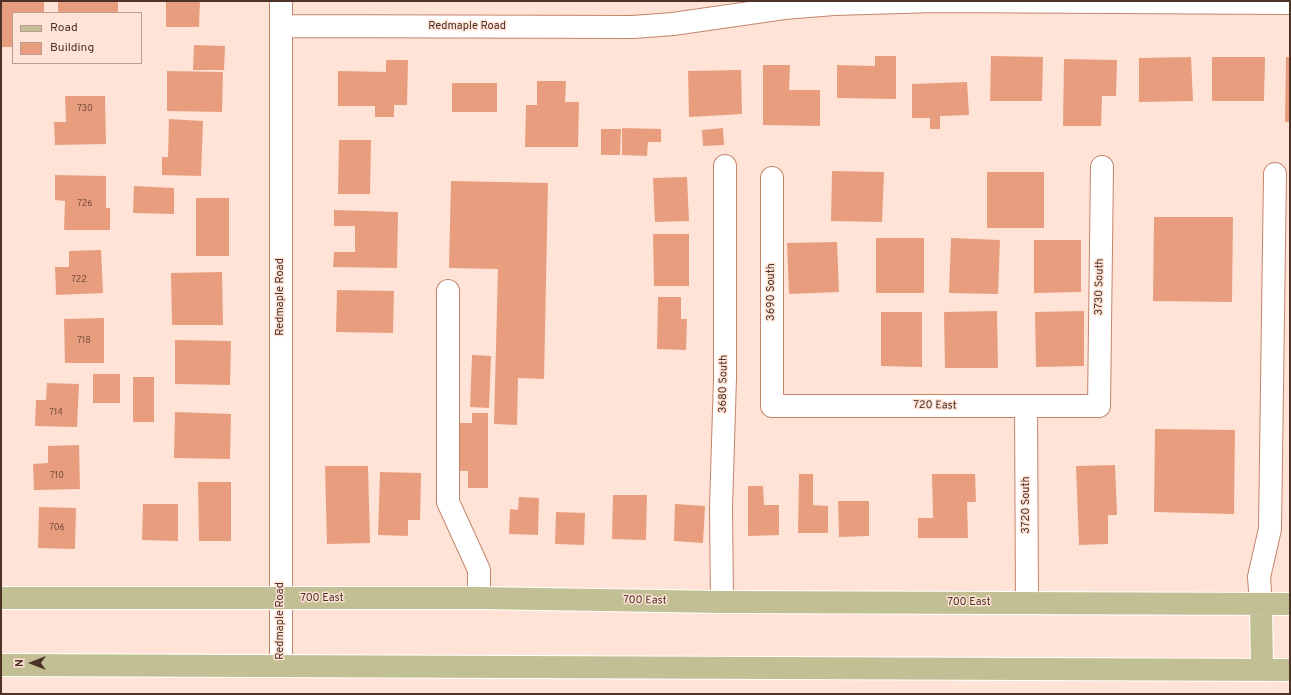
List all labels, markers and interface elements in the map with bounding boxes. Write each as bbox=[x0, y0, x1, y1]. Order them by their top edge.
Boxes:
legend bbox=[12, 12, 142, 64]
text: Road bbox=[50, 20, 78, 36]
street label: Redmaple Road bbox=[428, 20, 506, 34]
text: Building bbox=[50, 40, 94, 56]
house number: 730 bbox=[77, 104, 93, 114]
house number: 726 bbox=[77, 199, 93, 209]
street label: Redmaple Road bbox=[274, 258, 288, 336]
street label: 3730 South bbox=[1093, 258, 1107, 316]
street label: 3690 South bbox=[765, 263, 779, 321]
house number: 722 bbox=[71, 275, 87, 285]
house number: 718 bbox=[77, 336, 91, 346]
street label: 3680 South bbox=[717, 355, 731, 413]
street label: 720 East bbox=[913, 399, 957, 413]
house number: 714 bbox=[49, 408, 63, 418]
house number: 710 bbox=[50, 471, 64, 481]
street label: 3720 South bbox=[1020, 476, 1034, 534]
house number: 706 bbox=[49, 523, 65, 533]
street label: Redmaple Road bbox=[274, 582, 288, 660]
street label: 700 East bbox=[300, 592, 344, 606]
street label: 700 East bbox=[623, 594, 667, 608]
street label: 700 East bbox=[947, 596, 991, 610]
north arrow bbox=[12, 643, 52, 683]
text: N bbox=[13, 659, 27, 667]

